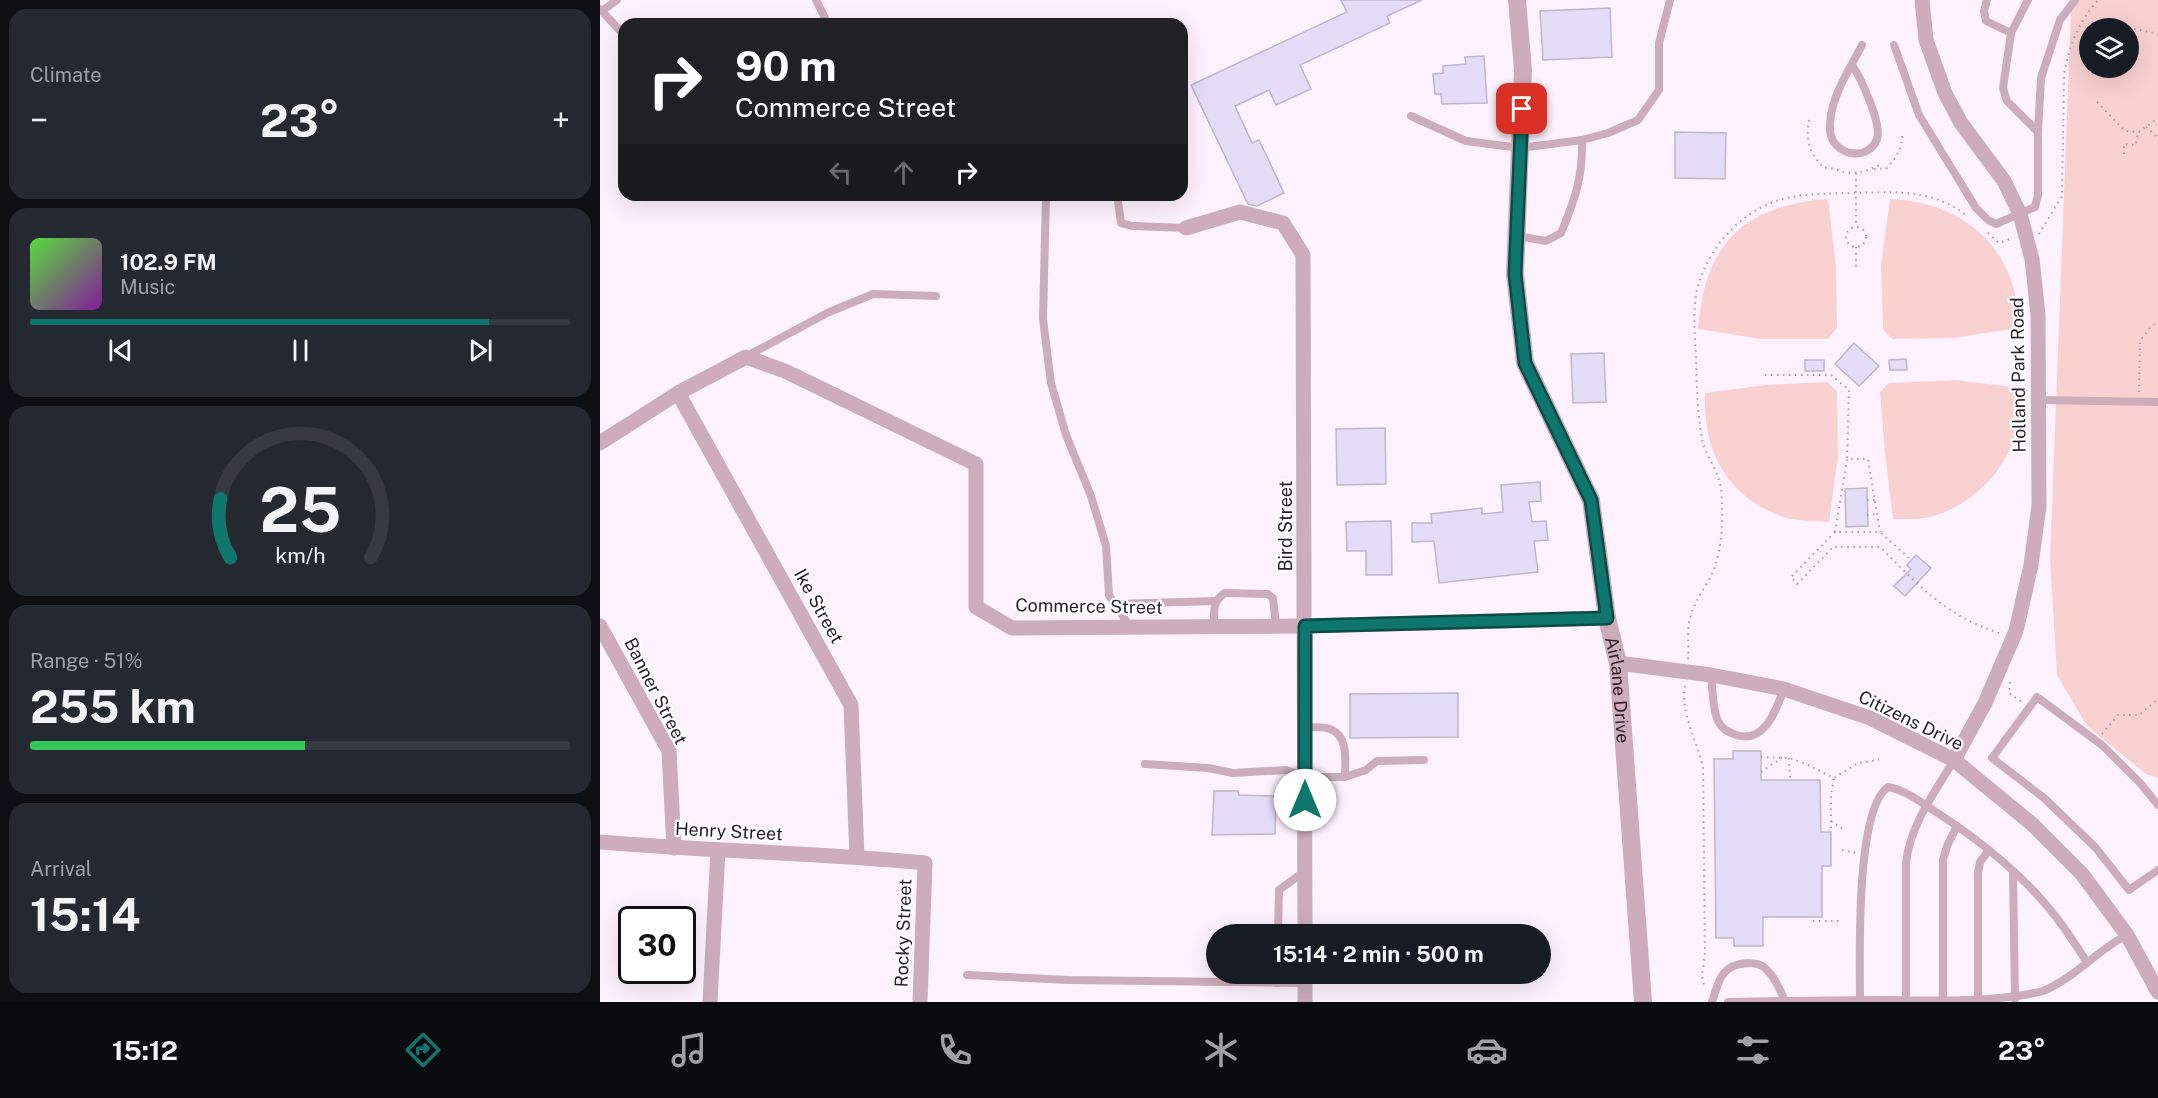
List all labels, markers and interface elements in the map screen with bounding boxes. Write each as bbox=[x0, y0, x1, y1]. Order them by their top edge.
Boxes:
map controls bbox=[2079, 18, 2139, 78]
button: layers bbox=[2079, 18, 2139, 78]
text: 90 m bbox=[735, 41, 837, 90]
icon: right bbox=[636, 42, 714, 120]
text: Climate bbox=[30, 63, 102, 87]
pin bbox=[1496, 83, 1547, 134]
text: Commerce Street bbox=[735, 91, 956, 123]
icon: arrive bbox=[1505, 92, 1538, 125]
text: 23° bbox=[260, 94, 340, 147]
text: − bbox=[30, 101, 48, 139]
text: + bbox=[552, 101, 570, 139]
icon: left bbox=[824, 156, 857, 189]
icon: ahead bbox=[887, 156, 920, 189]
icon: right bbox=[950, 156, 983, 189]
text: 102.9 FM bbox=[120, 249, 217, 275]
text: Music bbox=[120, 275, 175, 299]
street label: Holland Park Road bbox=[2006, 297, 2030, 453]
icon: previous bbox=[104, 334, 137, 367]
icon: pause bbox=[284, 334, 317, 367]
icon: next bbox=[464, 334, 497, 367]
text: 25 bbox=[259, 473, 341, 546]
street label: Bird Street bbox=[1275, 480, 1296, 572]
text: km/h bbox=[275, 543, 325, 568]
street label: Ike Street bbox=[790, 565, 848, 647]
street label: Commerce Street bbox=[1015, 594, 1163, 618]
street label: Banner Street bbox=[620, 634, 692, 748]
street label: Airlane Drive bbox=[1601, 634, 1634, 744]
text: Range · 51% bbox=[30, 649, 142, 673]
text: 255 km bbox=[30, 680, 196, 733]
street label: Citizens Drive bbox=[1855, 686, 1967, 754]
position arrow bbox=[1273, 768, 1337, 832]
street label: Henry Street bbox=[675, 818, 783, 844]
text: Arrival bbox=[30, 857, 92, 881]
street label: Rocky Street bbox=[891, 878, 915, 988]
text: 15:14 bbox=[30, 888, 141, 941]
speed limit sign: 30 bbox=[618, 906, 696, 984]
text: 15:14 · 2 min · 500 m bbox=[1273, 941, 1484, 967]
icon: directions bbox=[402, 1029, 444, 1071]
icon: music bbox=[668, 1029, 710, 1071]
icon: phone bbox=[934, 1029, 976, 1071]
icon: climate bbox=[1200, 1029, 1242, 1071]
icon: car bbox=[1466, 1029, 1508, 1071]
icon: filters bbox=[1732, 1029, 1774, 1071]
text: 15:12 bbox=[112, 1034, 178, 1066]
text: 23° bbox=[1998, 1034, 2046, 1066]

